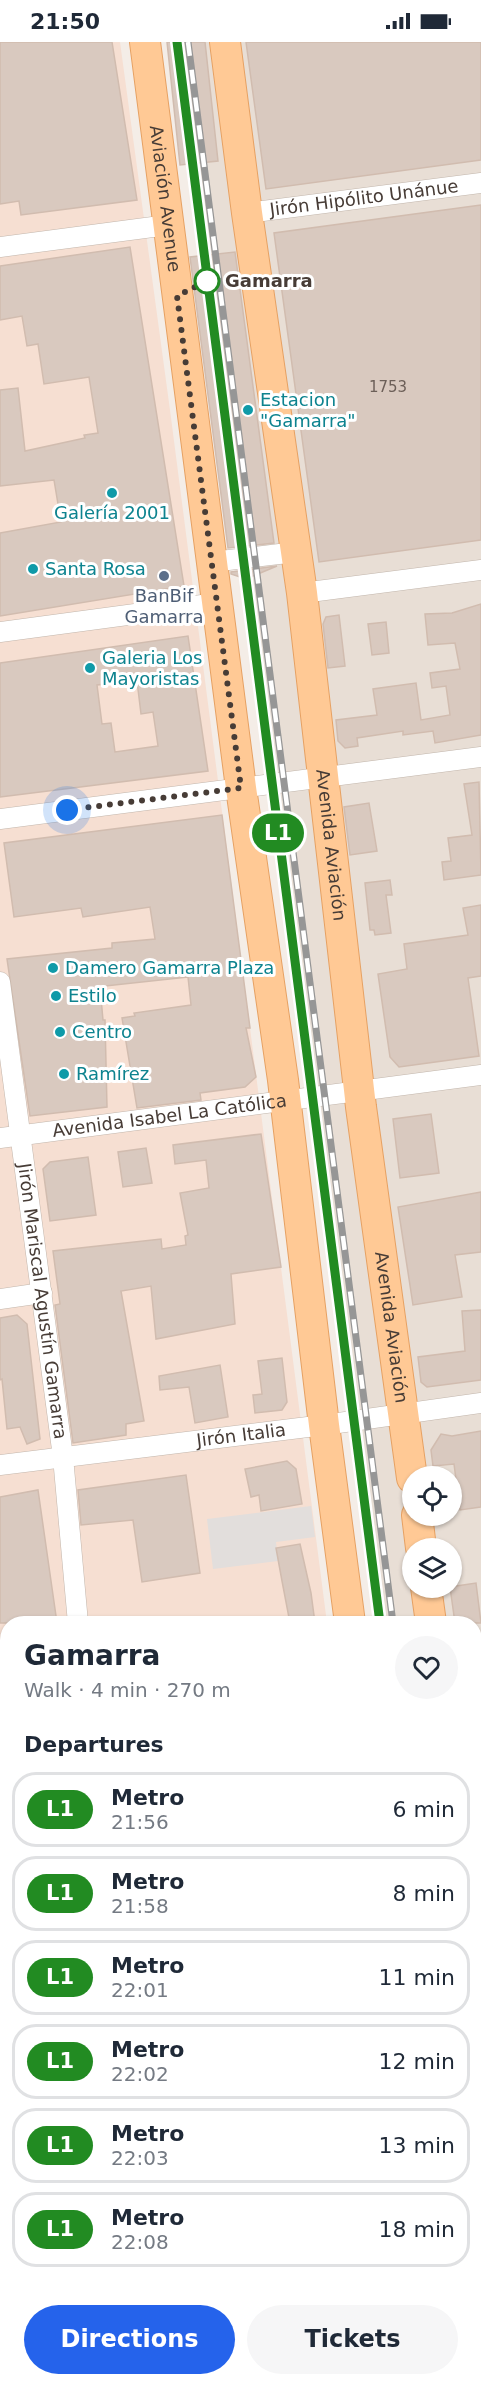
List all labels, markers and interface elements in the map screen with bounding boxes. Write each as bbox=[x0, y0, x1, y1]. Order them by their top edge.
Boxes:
text: 21:50 bbox=[30, 9, 100, 34]
street label: Aviación Avenue bbox=[146, 124, 186, 273]
street label: Jirón Hipólito Unánue bbox=[267, 175, 460, 220]
marker: Gamarra bbox=[194, 268, 220, 294]
place label: Gamarra bbox=[225, 270, 313, 291]
house number: 1753 bbox=[369, 378, 407, 396]
place label: Estacion "Gamarra" bbox=[260, 389, 356, 431]
marker: Estacion "Gamarra" bbox=[241, 403, 255, 417]
marker: Galería 2001 bbox=[105, 486, 119, 500]
place label: Galería 2001 bbox=[54, 502, 170, 523]
place label: Santa Rosa bbox=[45, 558, 146, 579]
marker: Santa Rosa bbox=[26, 562, 40, 576]
marker: BanBif Gamarra bbox=[157, 569, 171, 583]
place label: BanBif Gamarra bbox=[124, 585, 204, 627]
place label: Galeria Los Mayoristas bbox=[102, 647, 202, 689]
marker: Galeria Los Mayoristas bbox=[83, 661, 97, 675]
street label: Avenida Aviación bbox=[312, 768, 351, 922]
your location bbox=[52, 795, 82, 825]
line badge: L1 bbox=[251, 814, 305, 852]
text: L1 bbox=[264, 821, 292, 845]
place label: Damero Gamarra Plaza bbox=[65, 957, 274, 978]
marker: Damero Gamarra Plaza bbox=[46, 961, 60, 975]
place label: Estilo bbox=[68, 985, 117, 1006]
marker: Estilo bbox=[49, 989, 63, 1003]
place label: Centro bbox=[72, 1021, 132, 1042]
marker: Centro bbox=[53, 1025, 67, 1039]
place label: Ramírez bbox=[76, 1063, 149, 1084]
marker: Ramírez bbox=[57, 1067, 71, 1081]
street label: Avenida Isabel La Católica bbox=[51, 1090, 288, 1141]
street label: Jirón Mariscal Agustín Gamarra bbox=[14, 1161, 72, 1441]
street label: Avenida Aviación bbox=[371, 1250, 413, 1404]
street label: Jirón Italia bbox=[194, 1419, 287, 1451]
map controls bbox=[402, 1466, 462, 1598]
button: locate bbox=[402, 1466, 462, 1526]
button: layers bbox=[402, 1538, 462, 1598]
button: heart bbox=[395, 1636, 458, 1699]
text: Gamarra bbox=[24, 1639, 160, 1672]
text: Walk · 4 min · 270 m bbox=[24, 1678, 231, 1702]
text: Departures bbox=[24, 1732, 164, 1757]
text: Metro bbox=[111, 1785, 184, 1810]
text: L1 bbox=[46, 1797, 74, 1821]
text: 6 min bbox=[393, 1797, 455, 1822]
text: 21:56 bbox=[111, 1810, 169, 1834]
text: Metro bbox=[111, 1869, 184, 1894]
text: L1 bbox=[46, 1881, 74, 1905]
text: 8 min bbox=[393, 1881, 455, 1906]
text: 21:58 bbox=[111, 1894, 169, 1918]
text: Metro bbox=[111, 1953, 184, 1978]
text: L1 bbox=[46, 1965, 74, 1989]
text: 11 min bbox=[379, 1965, 455, 1990]
text: 22:01 bbox=[111, 1978, 169, 2002]
text: Metro bbox=[111, 2037, 184, 2062]
text: L1 bbox=[46, 2049, 74, 2073]
text: 12 min bbox=[379, 2049, 455, 2074]
text: 22:02 bbox=[111, 2062, 169, 2086]
text: Metro bbox=[111, 2121, 184, 2146]
text: L1 bbox=[46, 2133, 74, 2157]
text: 13 min bbox=[379, 2133, 455, 2158]
text: 22:03 bbox=[111, 2146, 169, 2170]
text: Metro bbox=[111, 2205, 184, 2230]
text: L1 bbox=[46, 2217, 74, 2241]
text: 18 min bbox=[379, 2217, 455, 2242]
text: 22:08 bbox=[111, 2230, 169, 2254]
button: Directions bbox=[24, 2305, 235, 2374]
button: Tickets bbox=[247, 2305, 458, 2374]

